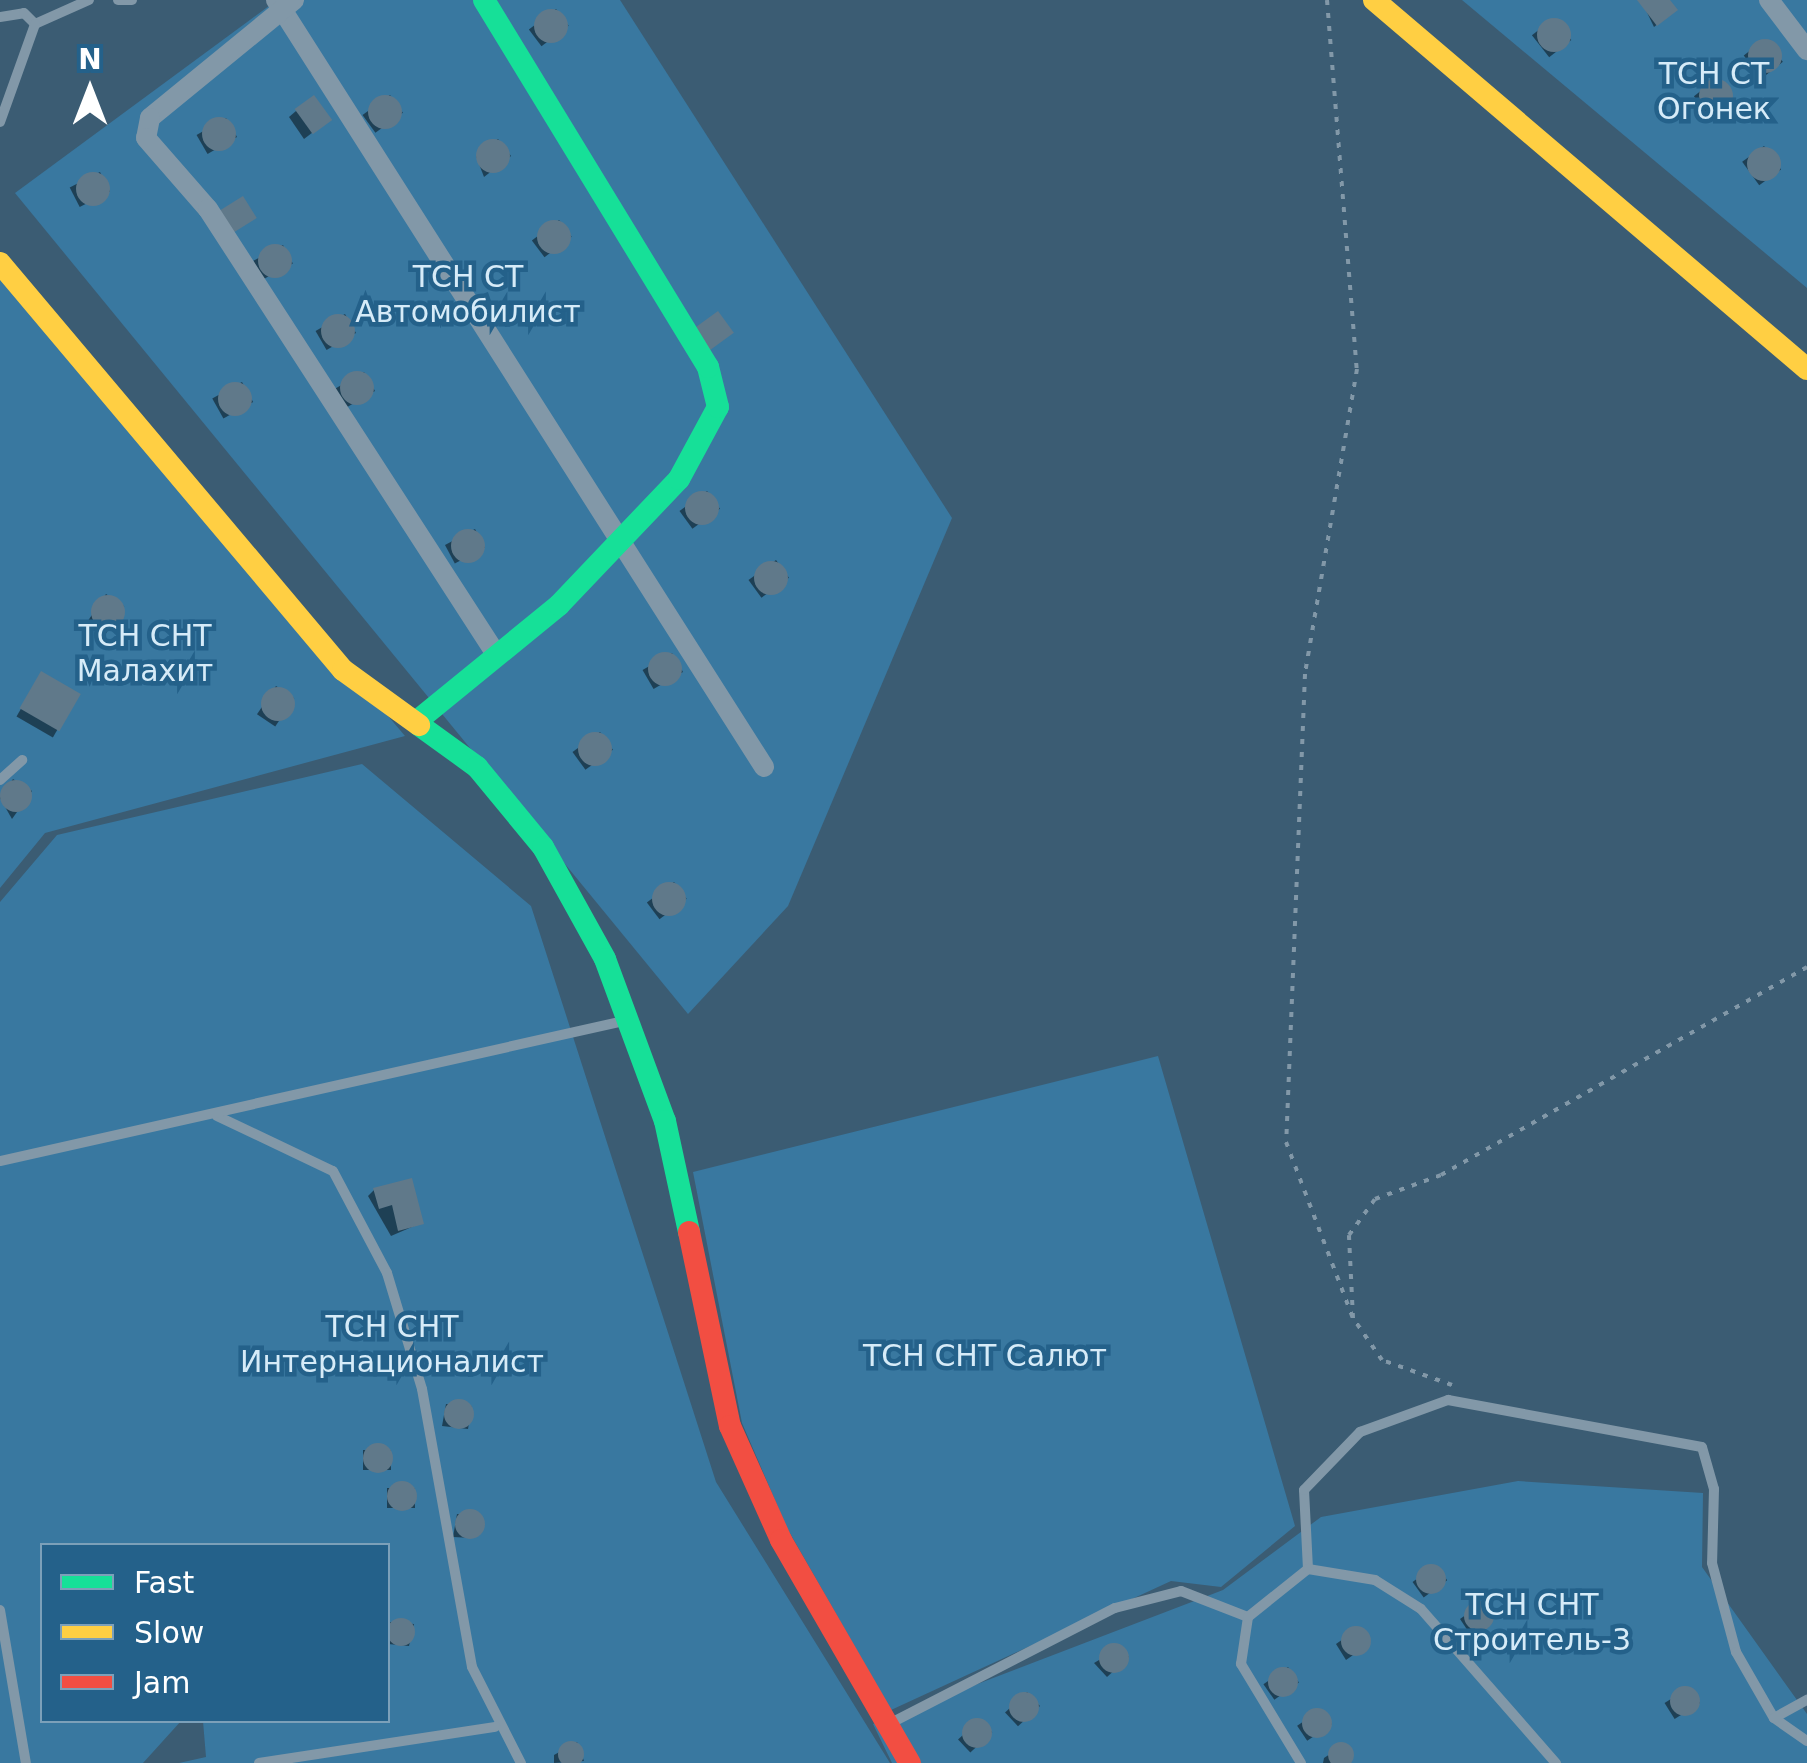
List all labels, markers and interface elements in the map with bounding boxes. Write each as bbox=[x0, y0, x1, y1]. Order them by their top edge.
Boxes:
north arrow bbox=[40, 40, 140, 140]
text: N bbox=[78, 43, 102, 76]
park label: ТСН СТ Огонек bbox=[1657, 56, 1771, 126]
park label: ТСН СТ Автомобилист bbox=[355, 259, 581, 330]
park label: ТСН СНТ Малахит bbox=[77, 618, 213, 688]
park label: ТСН СНТ Интернационалист bbox=[240, 1309, 544, 1380]
park label: ТСН СНТ Салют bbox=[863, 1338, 1107, 1374]
legend bbox=[40, 1543, 390, 1723]
text: Fast bbox=[134, 1565, 194, 1600]
park label: ТСН СНТ Строитель-3 bbox=[1433, 1587, 1631, 1658]
text: Slow bbox=[134, 1615, 204, 1650]
text: Jam bbox=[134, 1665, 190, 1700]

